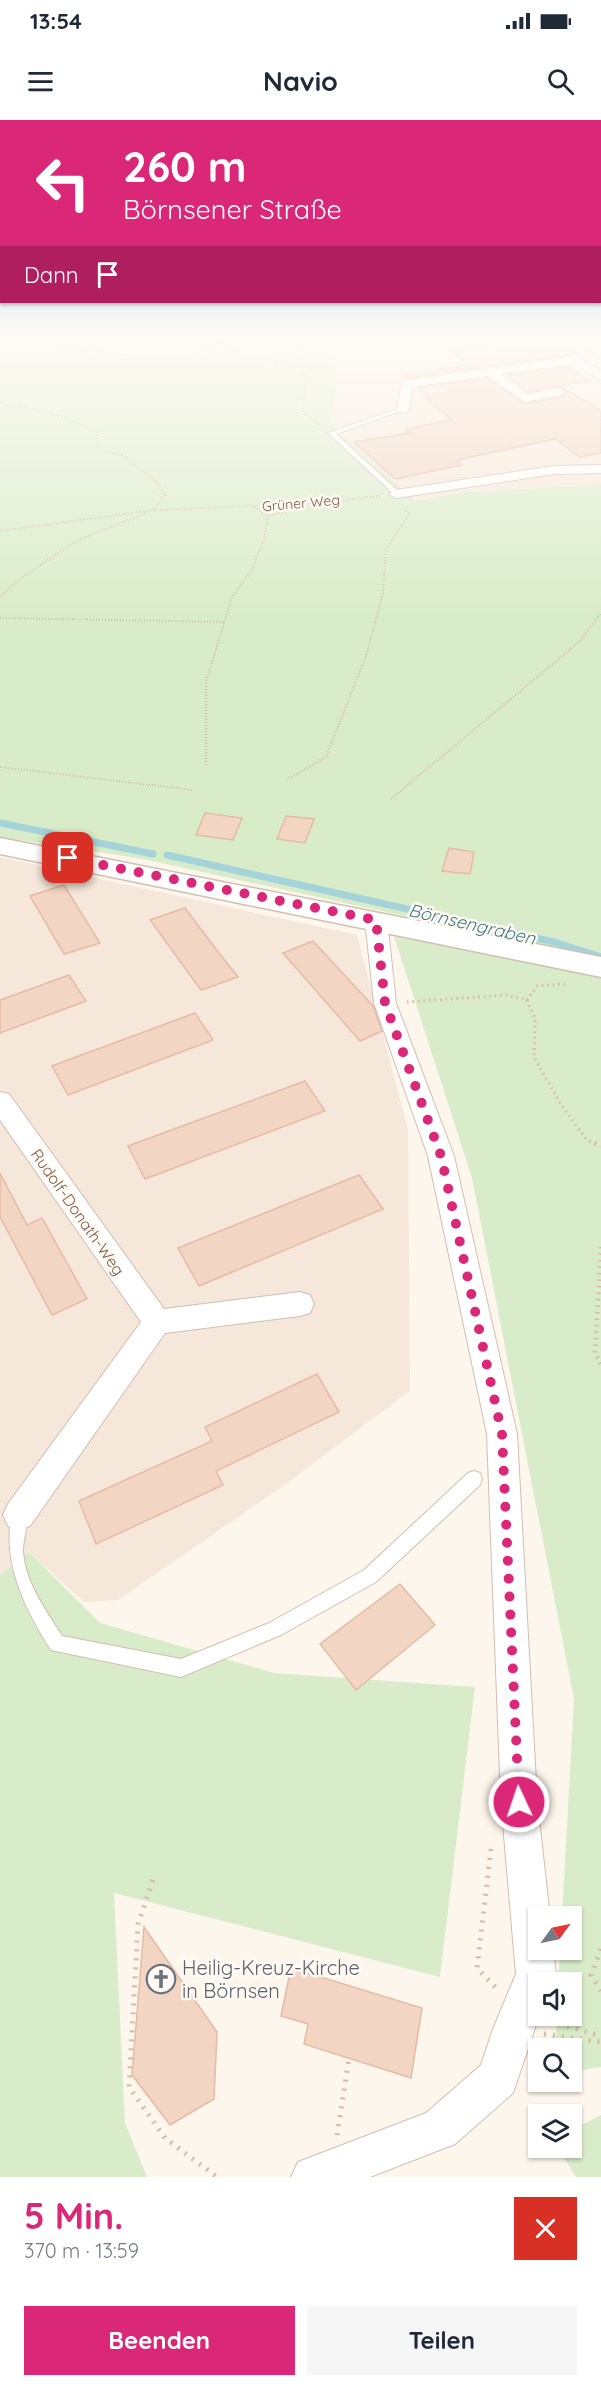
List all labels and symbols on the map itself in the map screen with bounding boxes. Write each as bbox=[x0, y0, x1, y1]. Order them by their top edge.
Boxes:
street label: Grüner Weg bbox=[261, 491, 341, 515]
pin bbox=[42, 832, 93, 883]
water label: Börnsengraben bbox=[406, 898, 538, 950]
street label: Rudolf-Donath-Weg bbox=[27, 1145, 129, 1279]
position arrow bbox=[487, 1770, 551, 1834]
north arrow bbox=[528, 1906, 582, 1960]
place label: Heilig-Kreuz-Kirche in Börnsen bbox=[182, 1955, 360, 2003]
church icon: Heilig-Kreuz-Kirche in Börnsen bbox=[145, 1963, 177, 1995]

